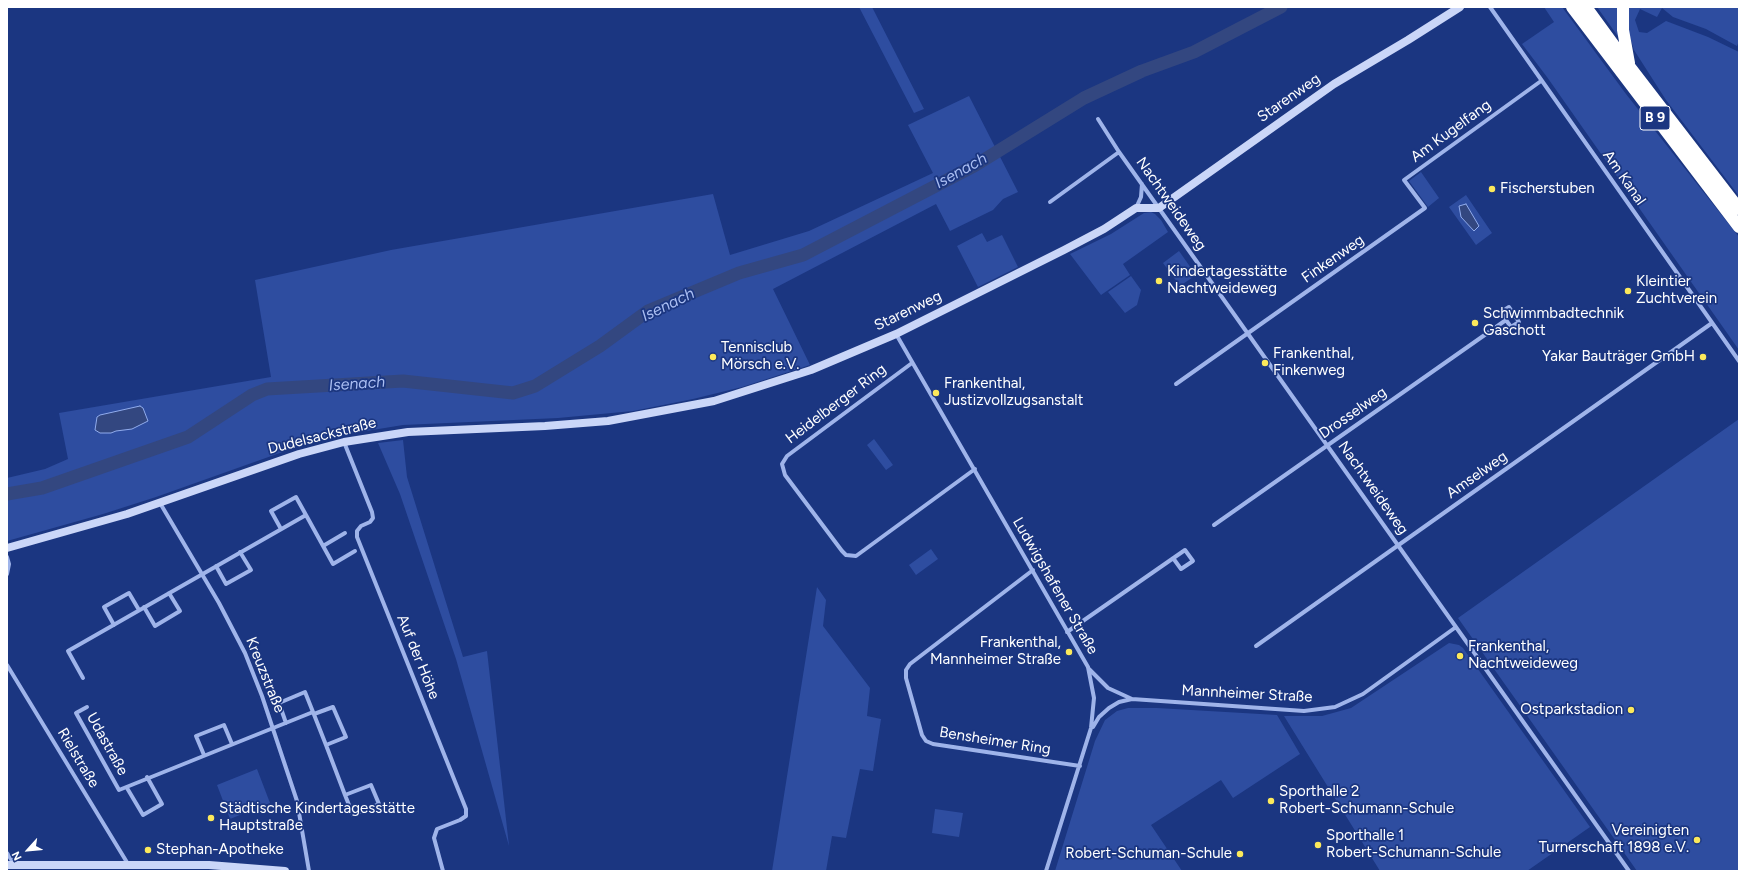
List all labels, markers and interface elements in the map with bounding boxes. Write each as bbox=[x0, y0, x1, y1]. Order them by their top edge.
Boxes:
street label: Starenweg bbox=[1254, 70, 1324, 126]
street label: Am Kugelfang bbox=[1407, 96, 1495, 166]
road number: B 9 bbox=[1640, 106, 1670, 130]
street label: Am Kanal bbox=[1599, 147, 1649, 209]
water label: Isenach bbox=[932, 149, 990, 193]
street label: Nachtweideweg bbox=[1132, 154, 1210, 254]
place label: Fischerstuben bbox=[1500, 180, 1595, 198]
marker: Fischerstuben bbox=[1487, 184, 1497, 194]
street label: Finkenweg bbox=[1298, 231, 1368, 287]
place label: Kindertagesstätte Nachtweideweg bbox=[1167, 263, 1287, 298]
place label: Kleintier Zuchtverein bbox=[1636, 273, 1717, 308]
marker: Kindertagesstätte Nachtweideweg bbox=[1154, 276, 1164, 286]
water label: Isenach bbox=[638, 284, 698, 326]
marker: Kleintier Zuchtverein bbox=[1623, 286, 1633, 296]
street label: Starenweg bbox=[871, 287, 945, 335]
place label: Schwimmbadtechnik Gaschott bbox=[1483, 305, 1624, 340]
marker: Schwimmbadtechnik Gaschott bbox=[1470, 318, 1480, 328]
place label: Tennisclub Mörsch e.V. bbox=[721, 339, 799, 374]
place label: Frankenthal, Finkenweg bbox=[1273, 345, 1354, 380]
place label: Yakar Bauträger GmbH bbox=[1542, 348, 1695, 366]
marker: Tennisclub Mörsch e.V. bbox=[708, 352, 718, 362]
marker: Yakar Bauträger GmbH bbox=[1698, 352, 1708, 362]
marker: Frankenthal, Finkenweg bbox=[1260, 358, 1270, 368]
street label: Heidelberger Ring bbox=[782, 360, 890, 448]
water label: Isenach bbox=[328, 372, 386, 396]
place label: Frankenthal, Justizvollzugsanstalt bbox=[944, 375, 1083, 410]
street label: Drosselweg bbox=[1316, 383, 1390, 443]
marker: Frankenthal, Justizvollzugsanstalt bbox=[931, 388, 941, 398]
street label: Dudelsackstraße bbox=[266, 414, 378, 458]
street label: Nachtweideweg bbox=[1334, 438, 1412, 538]
street label: Amselweg bbox=[1443, 448, 1511, 502]
street label: Ludwigshafener Straße bbox=[1008, 514, 1102, 658]
street label: Auf der Höhe bbox=[393, 612, 443, 702]
street label: Kreuzstraße bbox=[242, 634, 288, 716]
place label: Frankenthal, Mannheimer Straße bbox=[930, 634, 1061, 669]
place label: Frankenthal, Nachtweideweg bbox=[1468, 638, 1578, 673]
marker: Frankenthal, Mannheimer Straße bbox=[1064, 647, 1074, 657]
marker: Frankenthal, Nachtweideweg bbox=[1455, 651, 1465, 661]
street label: Mannheimer Straße bbox=[1181, 682, 1313, 706]
place label: Ostparkstadion bbox=[1520, 701, 1623, 719]
marker: Ostparkstadion bbox=[1626, 705, 1636, 715]
street label: Udastraße bbox=[82, 709, 132, 779]
street label: Bensheimer Ring bbox=[938, 723, 1052, 759]
street label: Rielstraße bbox=[53, 725, 103, 791]
place label: Sporthalle 2 Robert-Schumann-Schule bbox=[1279, 783, 1454, 818]
marker: Sporthalle 2 Robert-Schumann-Schule bbox=[1266, 796, 1276, 806]
place label: Städtische Kindertagesstätte Hauptstraße bbox=[219, 800, 415, 835]
marker: Städtische Kindertagesstätte Hauptstraße bbox=[206, 813, 216, 823]
place label: Vereinigten Turnerschaft 1898 e.V. bbox=[1539, 822, 1689, 857]
place label: Sporthalle 1 Robert-Schumann-Schule bbox=[1326, 827, 1501, 862]
north arrow bbox=[8, 830, 48, 870]
marker: Vereinigten Turnerschaft 1898 e.V. bbox=[1692, 835, 1702, 845]
marker: Sporthalle 1 Robert-Schumann-Schule bbox=[1313, 840, 1323, 850]
place label: Stephan-Apotheke bbox=[156, 841, 284, 859]
marker: Stephan-Apotheke bbox=[143, 845, 153, 855]
place label: Robert-Schuman-Schule bbox=[1065, 845, 1232, 863]
text: N bbox=[9, 849, 25, 862]
marker: Robert-Schuman-Schule bbox=[1235, 849, 1245, 859]

